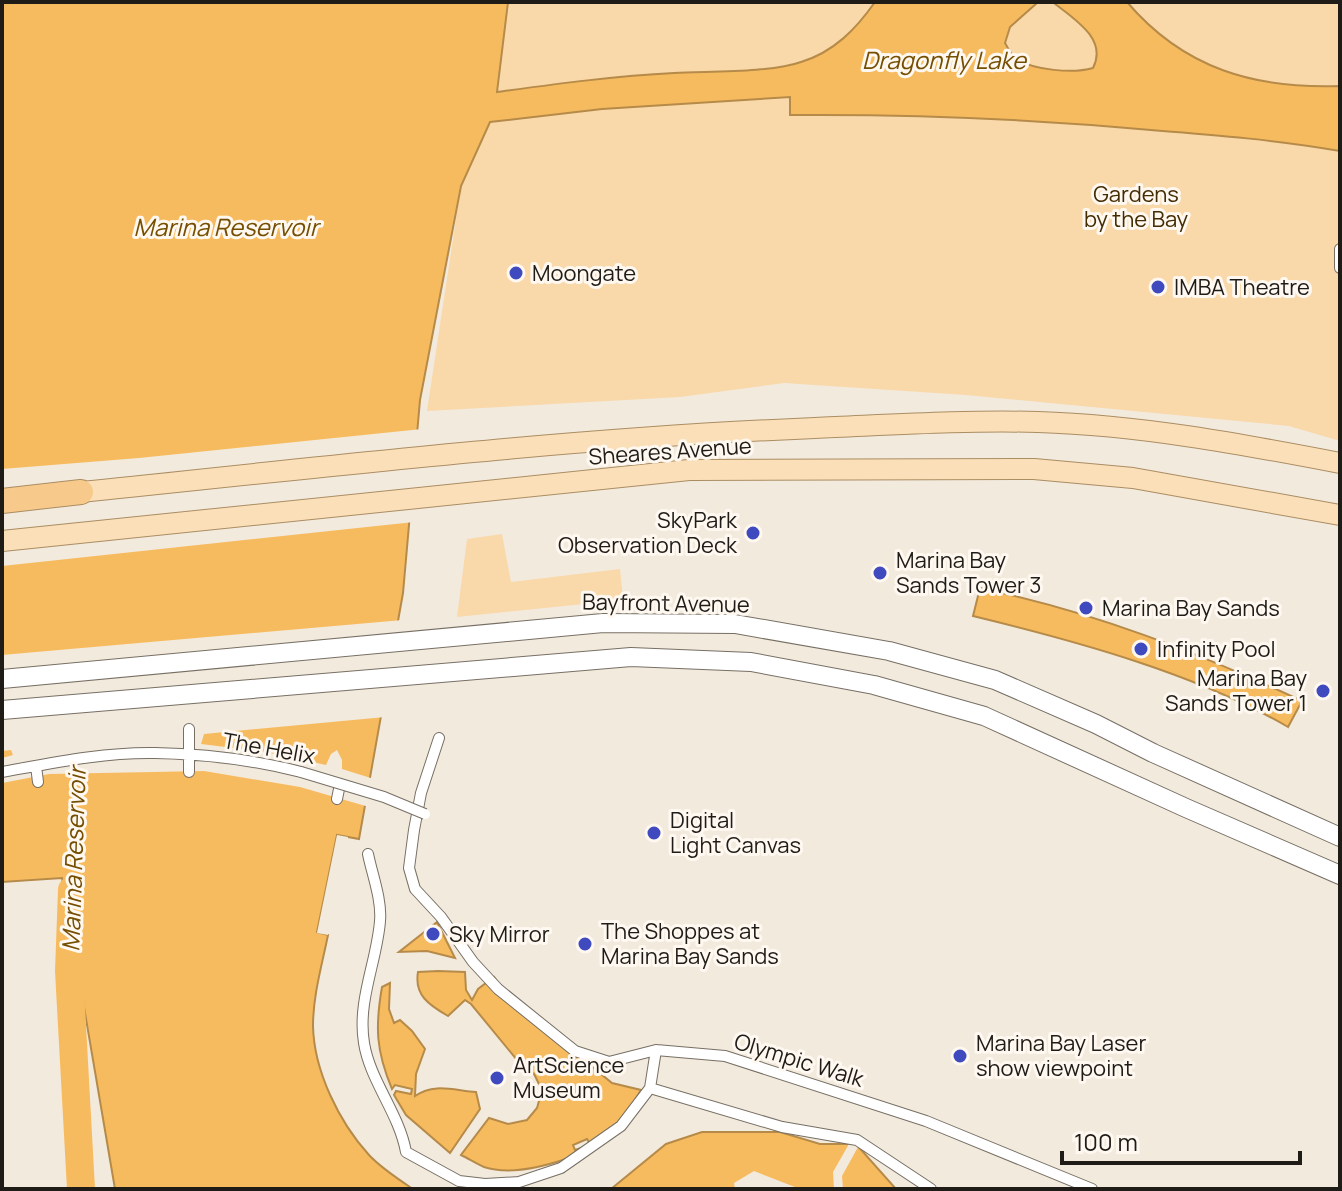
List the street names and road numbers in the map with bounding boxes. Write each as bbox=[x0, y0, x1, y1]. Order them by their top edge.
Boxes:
street label: Sheares Avenue bbox=[587, 430, 753, 472]
street label: Bayfront Avenue bbox=[582, 587, 750, 619]
street label: The Helix bbox=[220, 725, 318, 771]
street label: Olympic Walk bbox=[731, 1026, 868, 1094]

